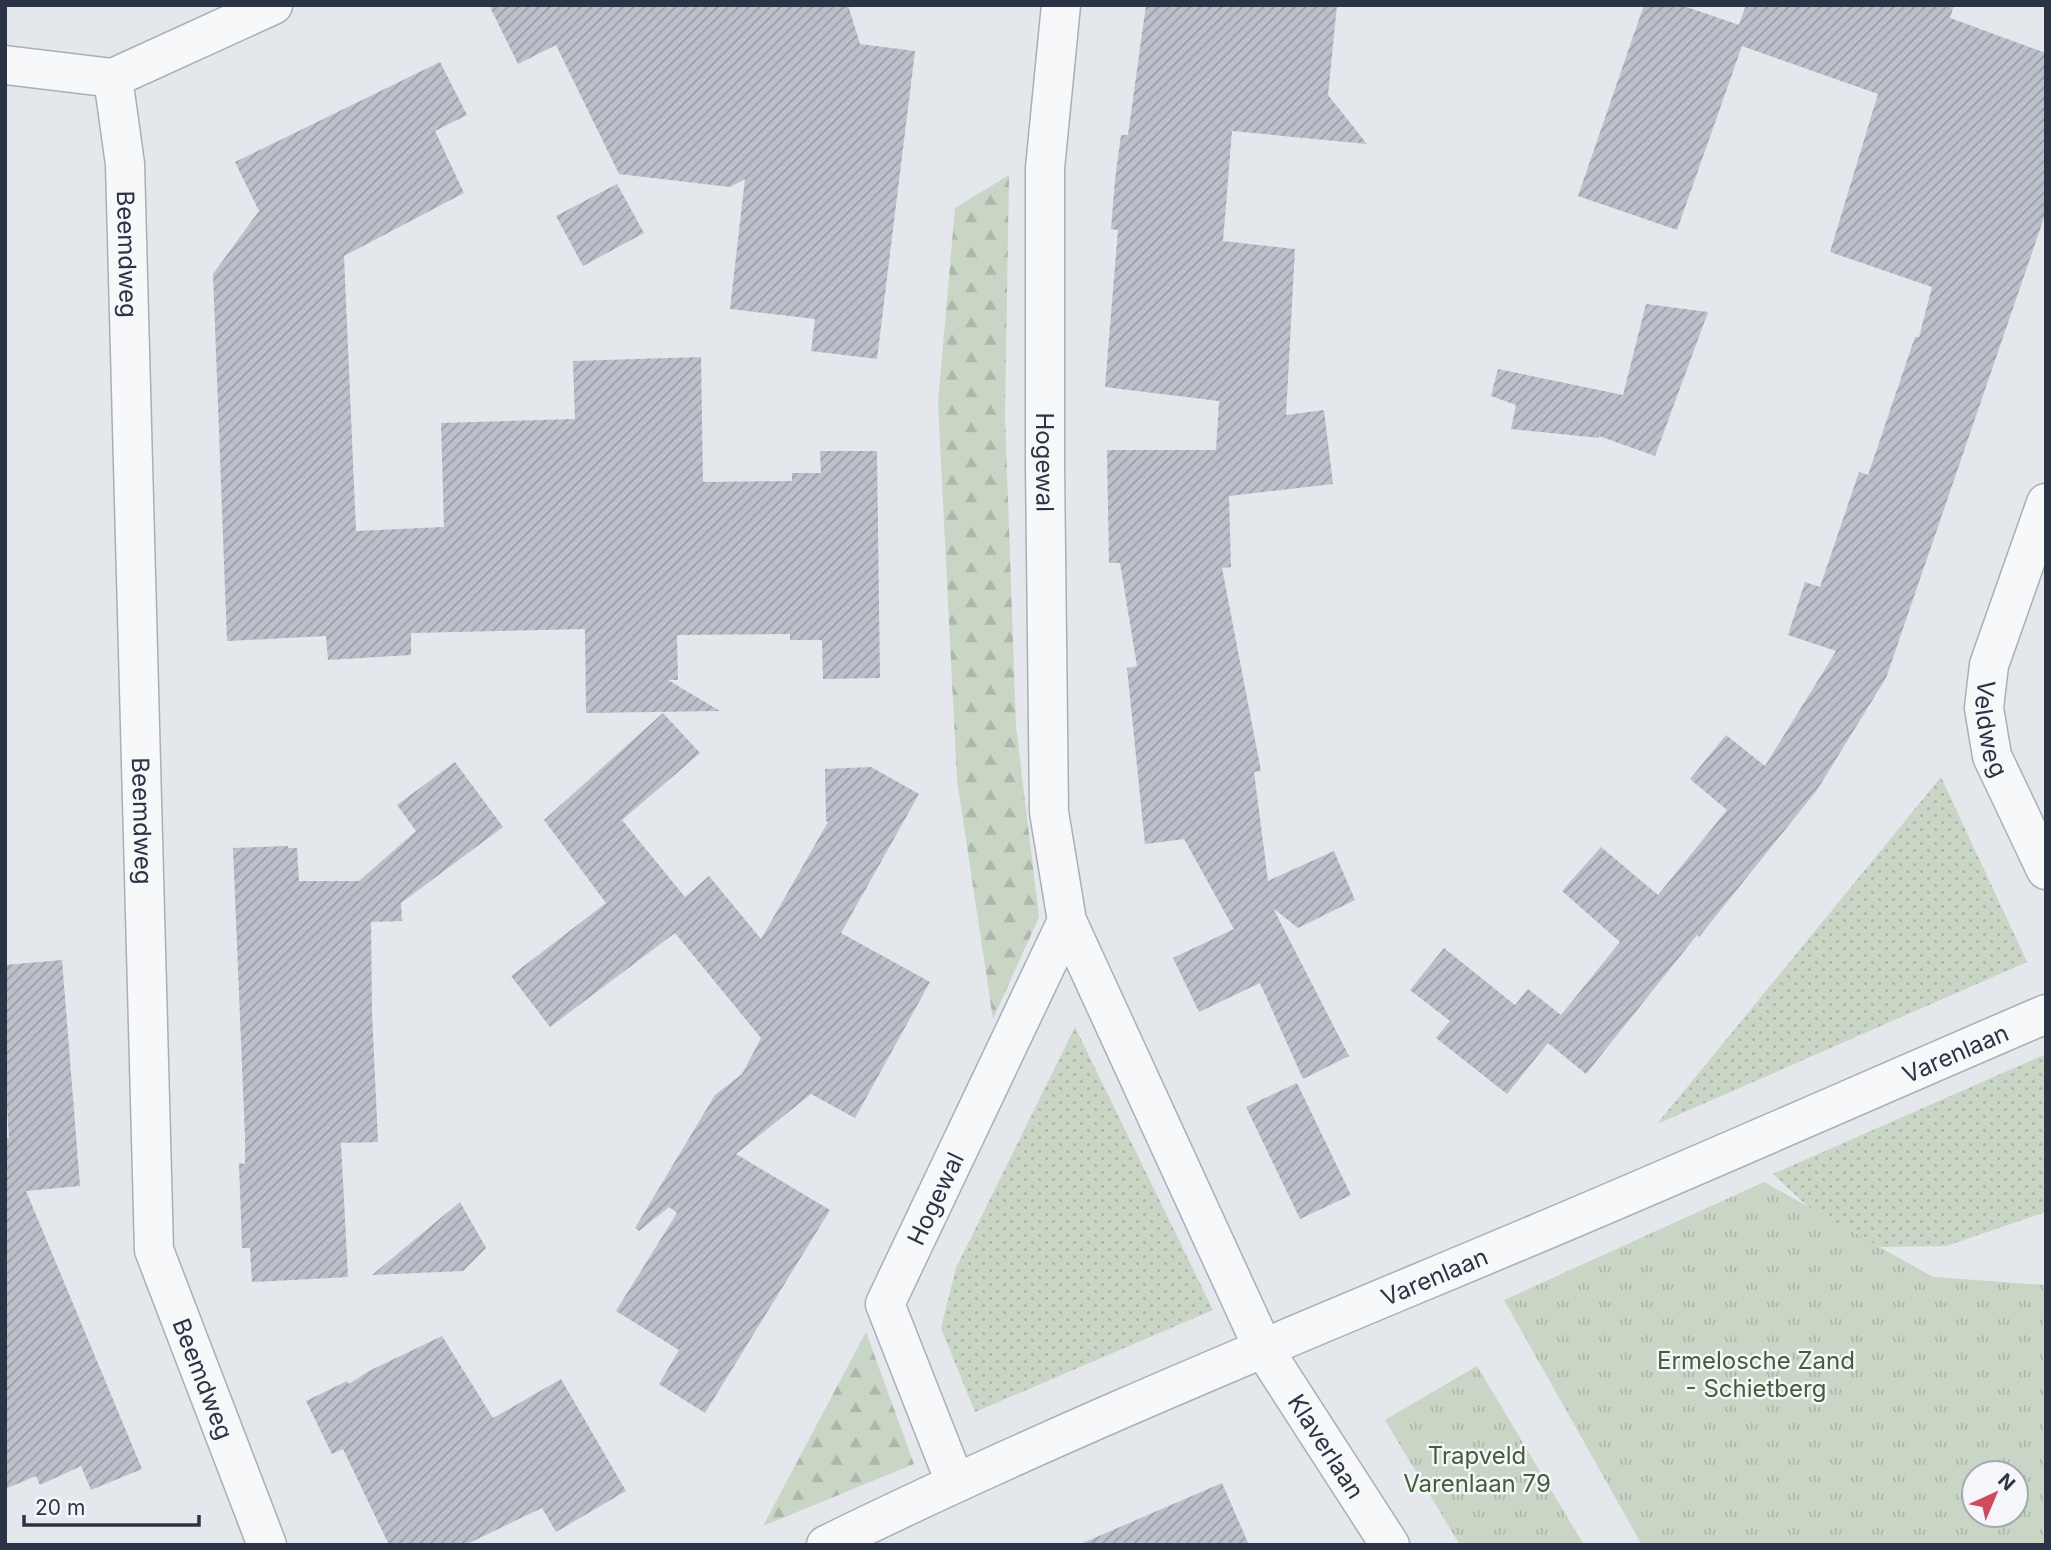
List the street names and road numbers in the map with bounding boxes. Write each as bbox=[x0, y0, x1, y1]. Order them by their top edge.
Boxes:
street label: Beemdweg bbox=[111, 190, 144, 318]
street label: Hogewal bbox=[1030, 412, 1060, 512]
street label: Veldweg bbox=[1969, 679, 2014, 781]
street label: Beemdweg bbox=[126, 757, 159, 885]
street label: Varenlaan bbox=[1898, 1017, 2013, 1089]
street label: Hogewal bbox=[901, 1147, 970, 1250]
street label: Varenlaan bbox=[1377, 1241, 1492, 1312]
street label: Beemdweg bbox=[167, 1314, 240, 1443]
street label: Klaverlaan bbox=[1282, 1389, 1371, 1504]

